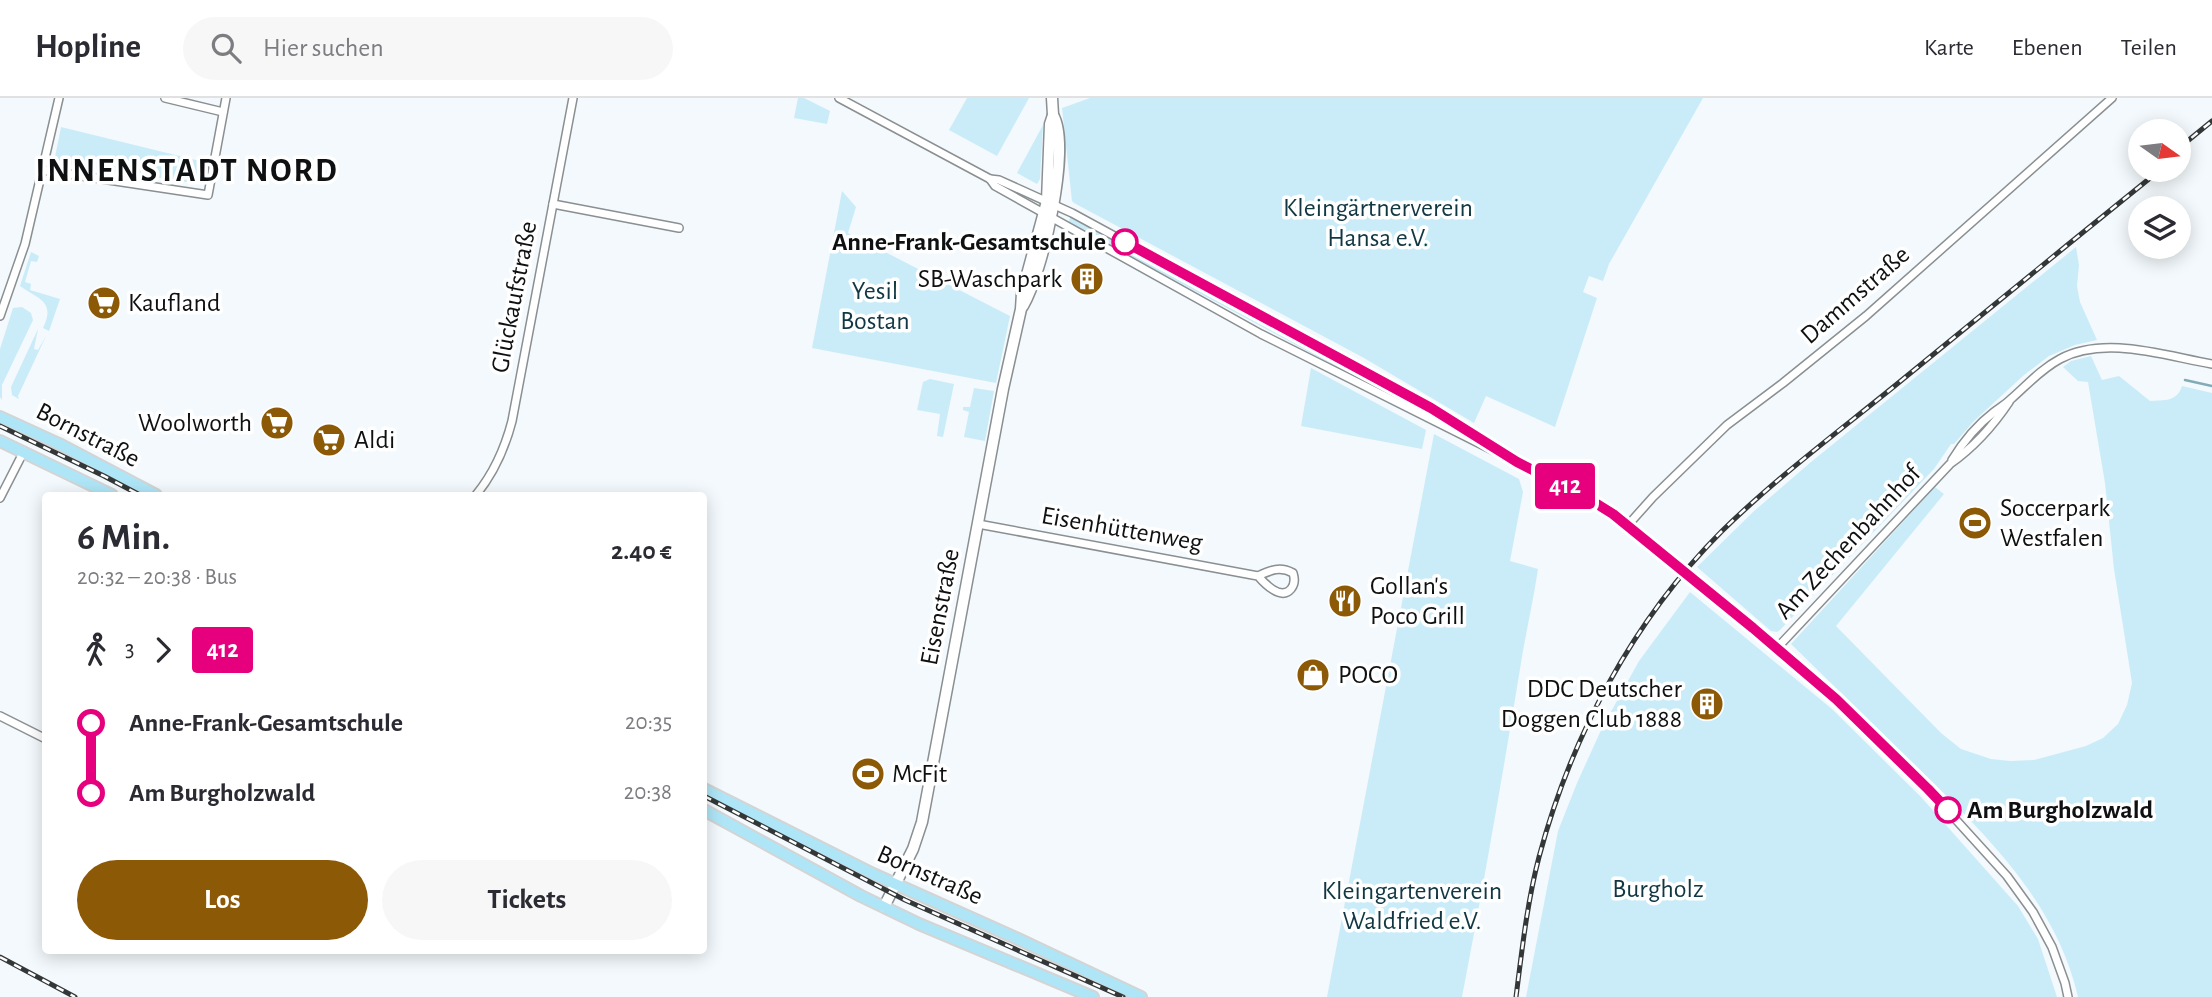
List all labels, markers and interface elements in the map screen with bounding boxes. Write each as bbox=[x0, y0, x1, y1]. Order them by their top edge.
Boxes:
search box bbox=[183, 17, 673, 80]
icon: search bbox=[207, 29, 245, 67]
text: Hopline bbox=[35, 31, 141, 64]
text: Hier suchen bbox=[263, 35, 384, 61]
text: Karte bbox=[1924, 36, 1974, 60]
text: Ebenen bbox=[2012, 36, 2083, 60]
text: Teilen bbox=[2121, 36, 2177, 60]
north arrow bbox=[2128, 119, 2191, 182]
map controls bbox=[2128, 119, 2191, 259]
district label: INNENSTADT NORD bbox=[35, 155, 339, 188]
park label: Kleingärtnerverein Hansa e.V. bbox=[1283, 195, 1473, 251]
button: layers bbox=[2128, 196, 2191, 259]
street label: Glückaufstraße bbox=[487, 219, 541, 375]
place label: Anne-Frank-Gesamtschule bbox=[832, 229, 1106, 255]
marker: Anne-Frank-Gesamtschule bbox=[1112, 229, 1138, 255]
street label: Dammstraße bbox=[1796, 241, 1914, 349]
building icon: SB-Waschpark bbox=[1068, 260, 1106, 298]
place label: SB-Waschpark bbox=[918, 266, 1062, 292]
park label: Yesil Bostan bbox=[840, 278, 910, 334]
supermarket icon: Kaufland bbox=[85, 284, 123, 322]
place label: Kaufland bbox=[128, 290, 220, 316]
street label: Bornstraße bbox=[32, 398, 144, 472]
supermarket icon: Woolworth bbox=[258, 404, 296, 442]
place label: Woolworth bbox=[138, 410, 252, 436]
supermarket icon: Aldi bbox=[310, 421, 348, 459]
place label: Aldi bbox=[354, 427, 395, 453]
street label: Am Zechenbahnhof bbox=[1770, 459, 1927, 624]
line badge: 412 bbox=[1525, 463, 1605, 509]
text: 412 bbox=[1549, 474, 1581, 498]
place label: Soccerpark Westfalen bbox=[2000, 495, 2110, 551]
street label: Eisenhüttenweg bbox=[1039, 502, 1205, 556]
sports icon: Soccerpark Westfalen bbox=[1956, 504, 1994, 542]
text: 6 Min. bbox=[77, 519, 170, 557]
text: 2.40 € bbox=[611, 538, 672, 564]
street label: Eisenstraße bbox=[916, 546, 964, 668]
text: 20:32 – 20:38 · Bus bbox=[77, 566, 237, 589]
place label: Gollan's Poco Grill bbox=[1370, 573, 1465, 629]
restaurant icon: Gollan's Poco Grill bbox=[1326, 582, 1364, 620]
icon: walk bbox=[77, 631, 115, 669]
icon: forward bbox=[144, 631, 182, 669]
text: 3 bbox=[125, 638, 134, 661]
text: 412 bbox=[206, 638, 239, 662]
shop icon: POCO bbox=[1294, 656, 1332, 694]
place label: POCO bbox=[1338, 662, 1398, 688]
place label: DDC Deutscher Doggen Club 1888 bbox=[1501, 676, 1683, 732]
building icon: DDC Deutscher Doggen Club 1888 bbox=[1688, 685, 1726, 723]
text: Anne-Frank-Gesamtschule bbox=[129, 710, 403, 736]
text: 20:35 bbox=[625, 711, 672, 734]
sports icon: McFit bbox=[849, 755, 887, 793]
place label: McFit bbox=[892, 761, 947, 787]
text: Am Burgholzwald bbox=[129, 780, 315, 806]
text: 20:38 bbox=[624, 781, 672, 804]
marker: Am Burgholzwald bbox=[1935, 797, 1961, 823]
place label: Am Burgholzwald bbox=[1967, 797, 2153, 823]
street label: Bornstraße bbox=[873, 840, 987, 910]
button: Los bbox=[77, 860, 368, 940]
button: Tickets bbox=[382, 860, 672, 940]
park label: Burgholz bbox=[1612, 876, 1704, 902]
park label: Kleingartenverein Waldfried e.V. bbox=[1322, 878, 1502, 934]

